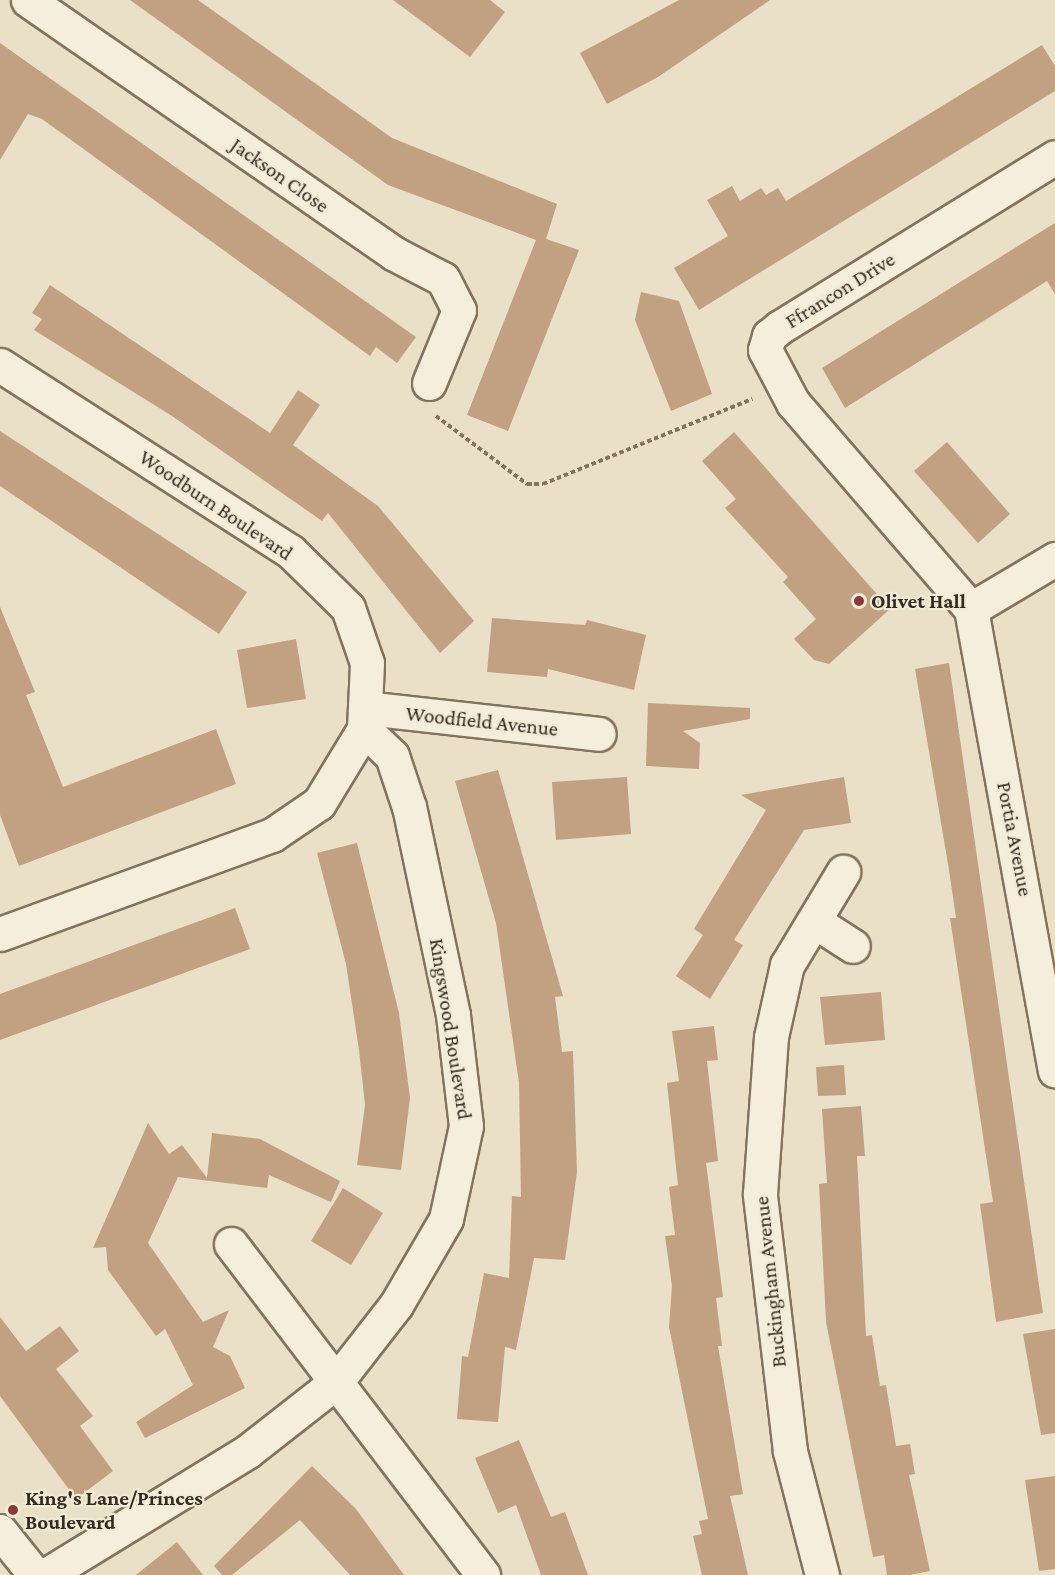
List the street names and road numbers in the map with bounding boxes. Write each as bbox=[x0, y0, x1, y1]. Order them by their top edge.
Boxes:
street label: Jackson Close bbox=[226, 132, 334, 218]
street label: Ffrancon Drive bbox=[781, 246, 899, 334]
street label: Woodburn Boulevard bbox=[134, 444, 298, 566]
street label: Woodfield Avenue bbox=[405, 700, 559, 742]
street label: Portia Avenue bbox=[992, 780, 1038, 898]
street label: Kingswood Boulevard bbox=[424, 937, 478, 1121]
street label: Buckingham Avenue bbox=[748, 1195, 792, 1369]

